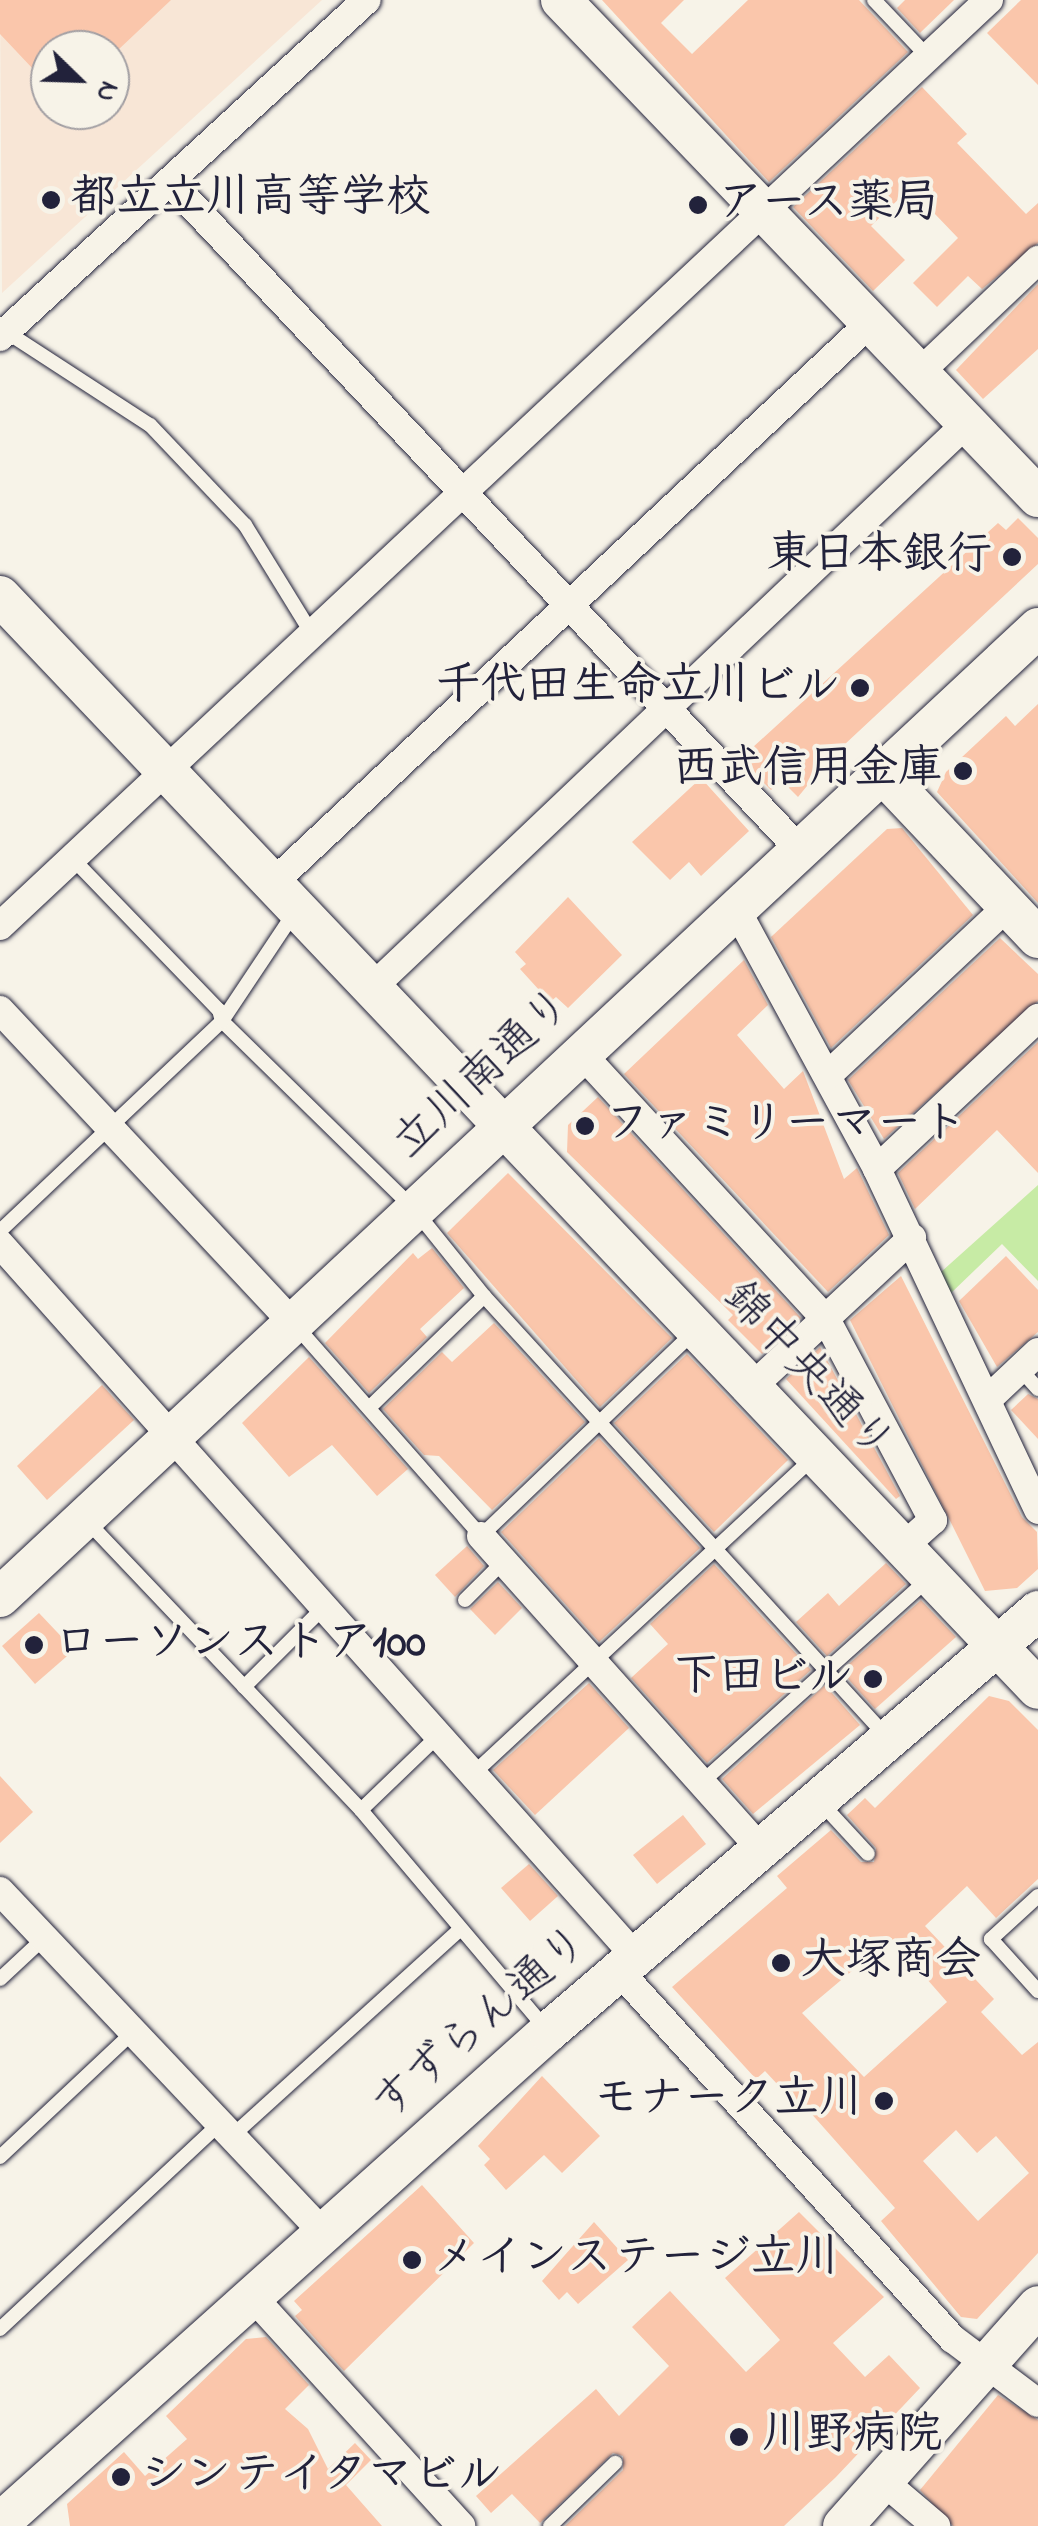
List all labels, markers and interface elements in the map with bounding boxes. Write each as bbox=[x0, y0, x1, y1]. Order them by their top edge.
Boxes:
north arrow bbox=[30, 30, 130, 130]
text: N bbox=[84, 74, 129, 108]
place label: 都立立川高等学校 bbox=[71, 173, 431, 227]
place label: アース薬局 bbox=[718, 178, 941, 232]
marker: 都立立川高等学校 bbox=[40, 189, 62, 211]
marker: アース薬局 bbox=[687, 194, 709, 216]
place label: 東日本銀行 bbox=[767, 530, 992, 584]
marker: 東日本銀行 bbox=[1001, 546, 1023, 568]
place label: 千代田生命立川ビル bbox=[435, 661, 840, 715]
marker: 千代田生命立川ビル bbox=[849, 677, 871, 699]
place label: 西武信用金庫 bbox=[673, 744, 943, 798]
marker: 西武信用金庫 bbox=[952, 760, 974, 782]
street label: 立川南通り bbox=[383, 979, 585, 1171]
place label: ファミリーマート bbox=[605, 1099, 965, 1153]
marker: ファミリーマート bbox=[574, 1115, 596, 1137]
street label: 錦中央通り bbox=[711, 1271, 903, 1473]
place label: ローソンストア100 bbox=[54, 1618, 422, 1672]
marker: ローソンストア100 bbox=[23, 1634, 45, 1656]
place label: 下田ビル bbox=[673, 1652, 853, 1706]
marker: 下田ビル bbox=[862, 1668, 884, 1690]
street label: すずらん通り bbox=[362, 1916, 602, 2134]
place label: 大塚商会 bbox=[801, 1936, 981, 1990]
marker: 大塚商会 bbox=[770, 1952, 792, 1974]
place label: モナーク立川 bbox=[594, 2074, 864, 2128]
marker: モナーク立川 bbox=[873, 2090, 895, 2112]
place label: メインステージ立川 bbox=[432, 2233, 837, 2287]
marker: メインステージ立川 bbox=[401, 2249, 423, 2271]
place label: 川野病院 bbox=[762, 2410, 942, 2464]
marker: 川野病院 bbox=[726, 2424, 752, 2450]
place label: シンテイタマビル bbox=[141, 2450, 501, 2504]
marker: シンテイタマビル bbox=[110, 2466, 132, 2488]

